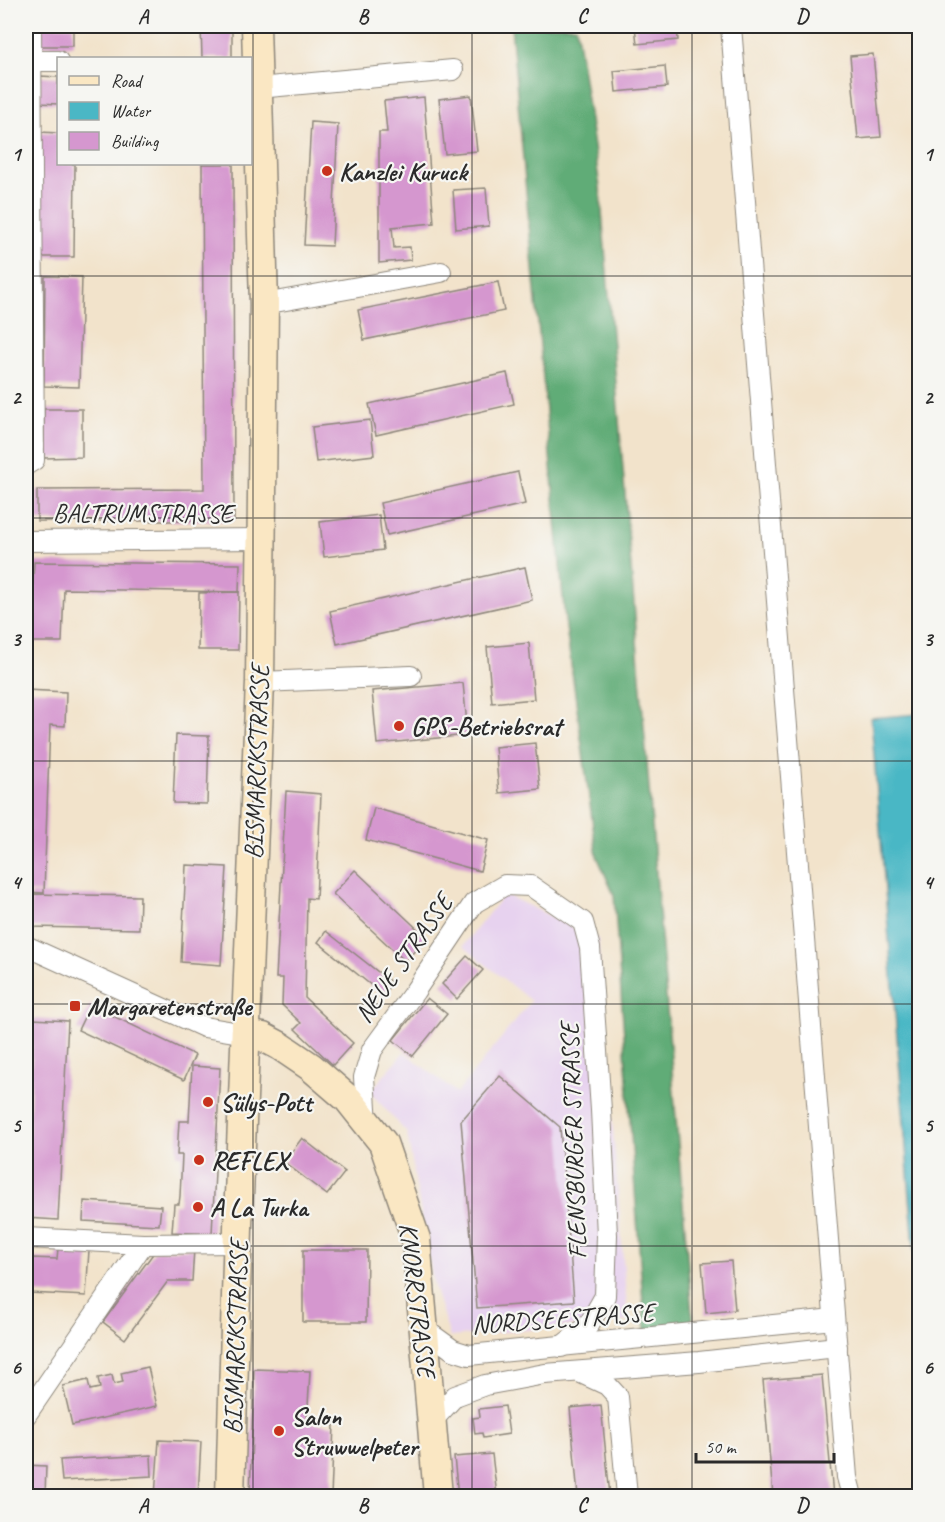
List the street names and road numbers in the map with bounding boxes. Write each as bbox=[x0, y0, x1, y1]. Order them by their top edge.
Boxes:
street label: BALTRUMSTRASSE bbox=[53, 497, 237, 530]
street label: BISMARCKSTRASSE bbox=[237, 661, 277, 860]
street label: NEUE STRASSE bbox=[347, 884, 462, 1029]
street label: FLENSBURGER STRASSE bbox=[553, 1019, 594, 1260]
street label: KNORRSTRASSE bbox=[392, 1221, 444, 1383]
street label: BISMARCKSTRASSE bbox=[216, 1236, 256, 1435]
street label: NORDSEESTRASSE bbox=[471, 1295, 659, 1341]

